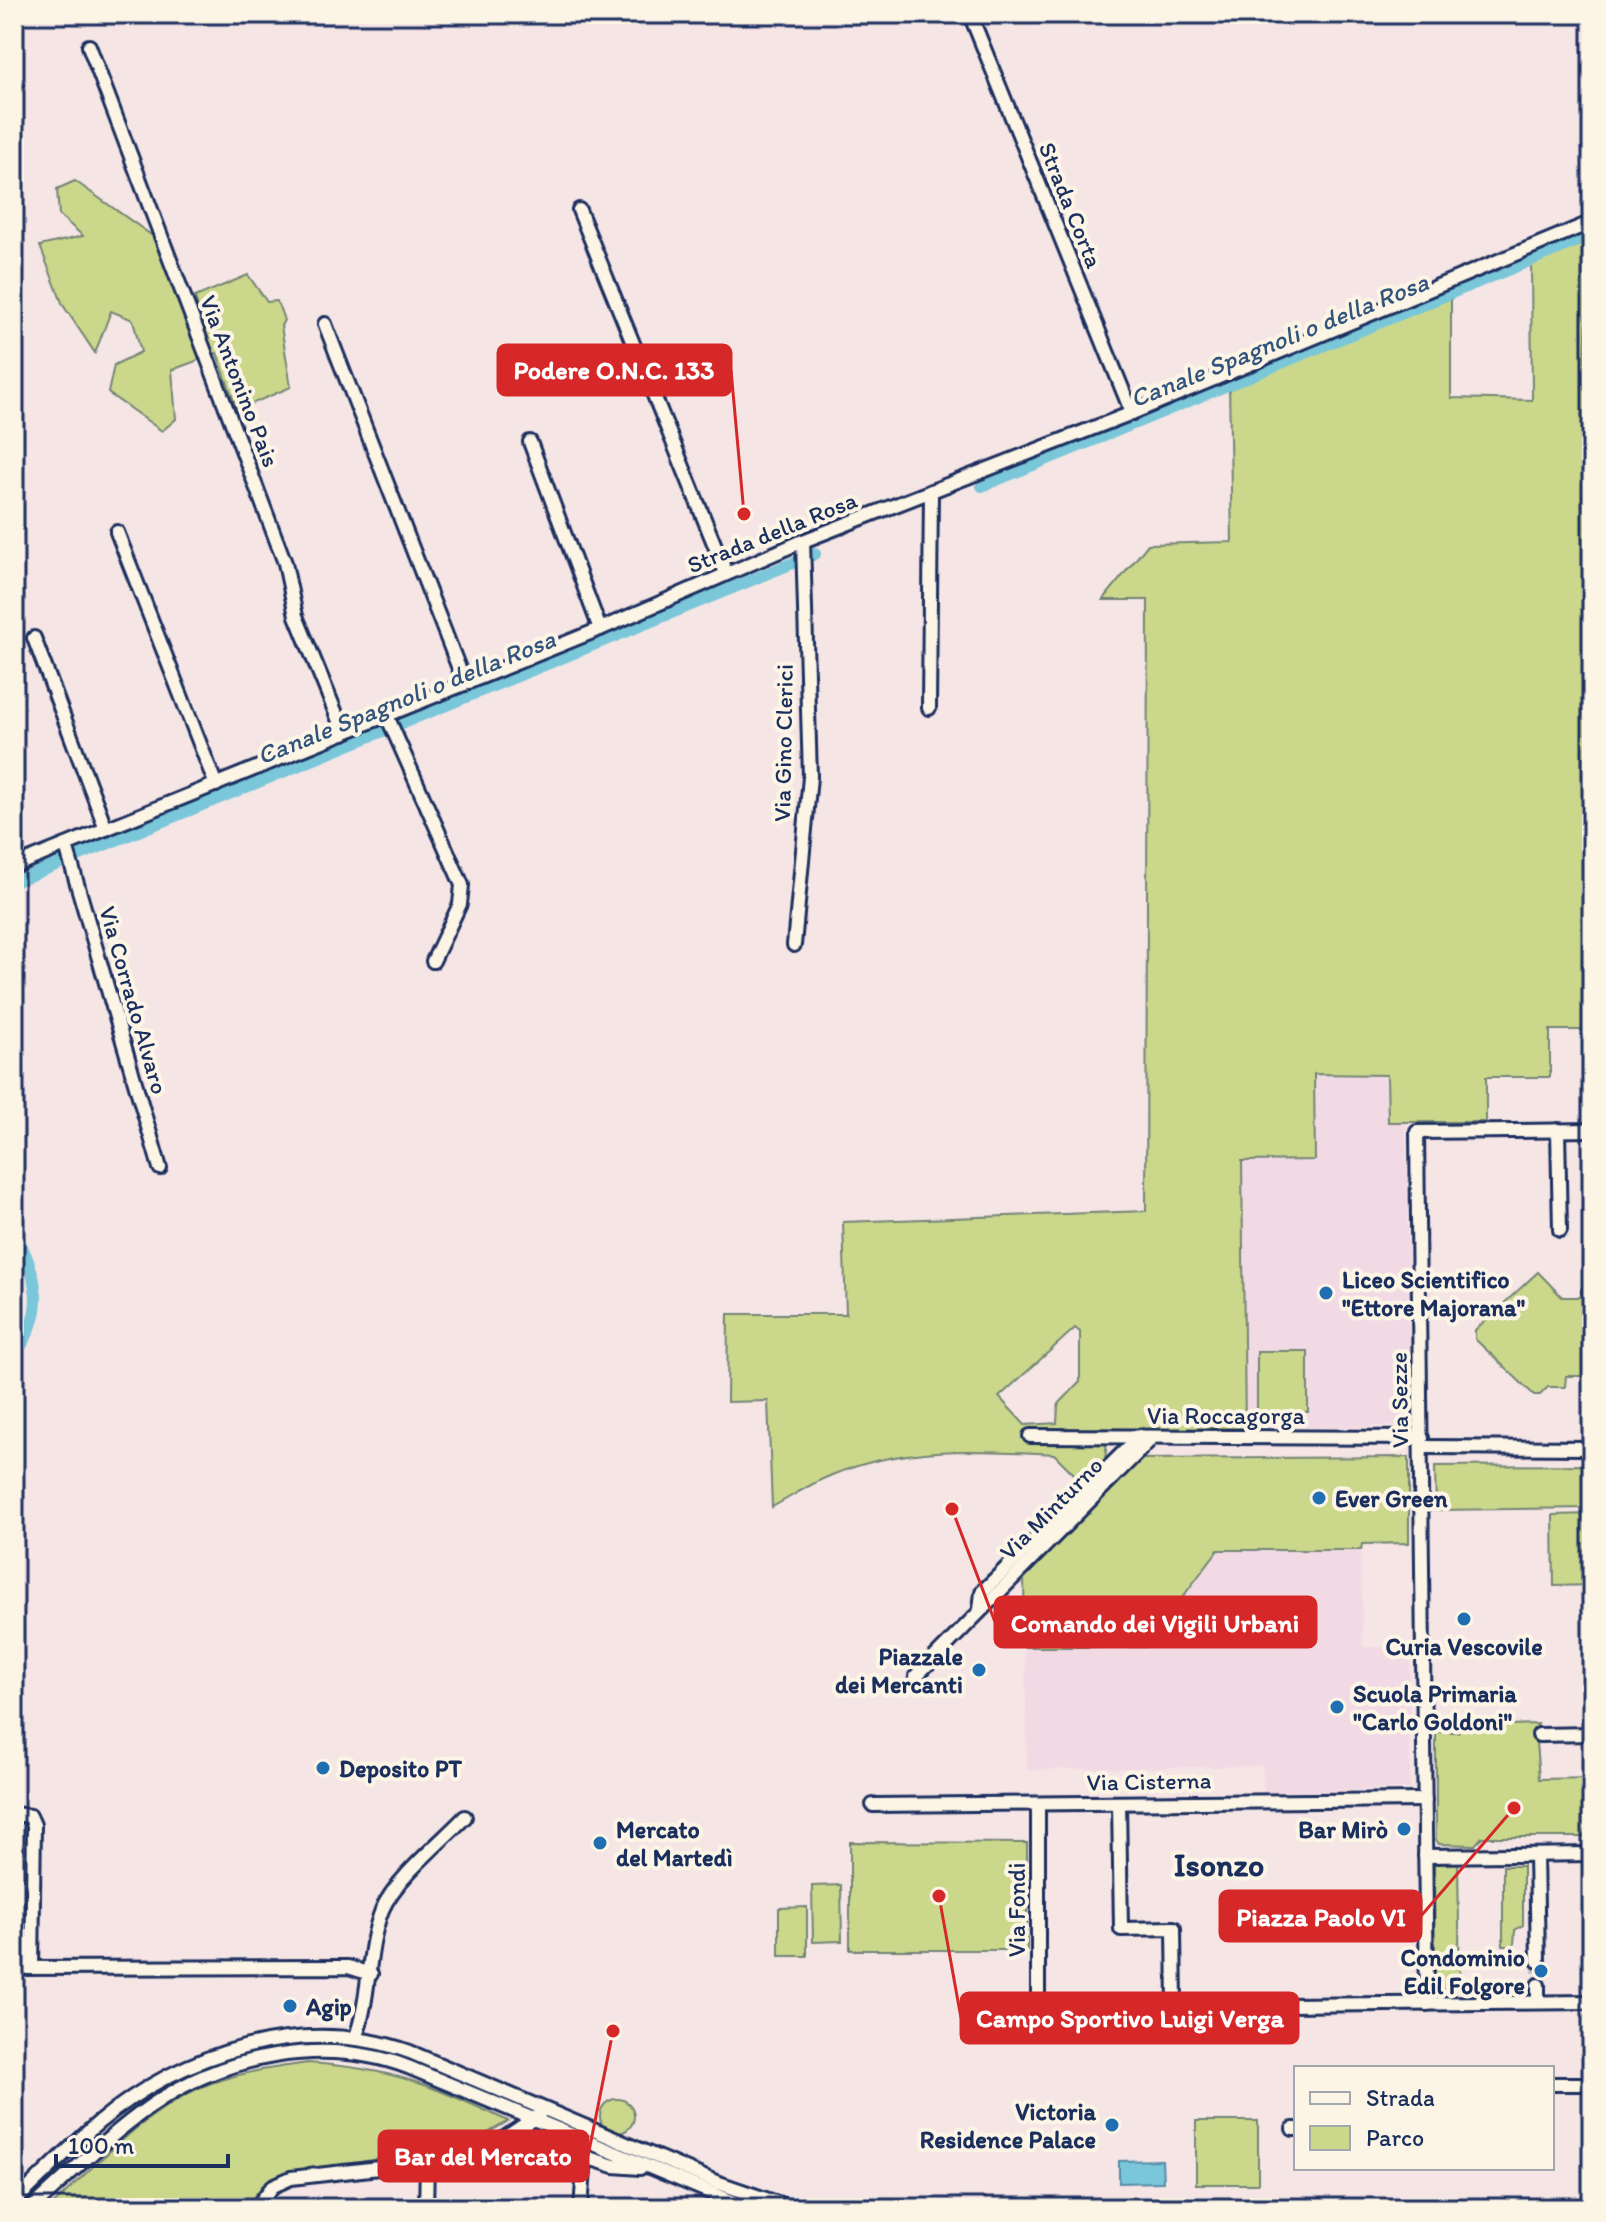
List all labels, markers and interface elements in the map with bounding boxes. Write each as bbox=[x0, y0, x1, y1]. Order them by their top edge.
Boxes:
street label: Strada Corta bbox=[1033, 138, 1110, 273]
water label: Canale Spagnoli o della Rosa bbox=[1125, 265, 1434, 415]
street label: Via Antonino Pais bbox=[194, 291, 286, 471]
callout: Podere O.N.C. 133 bbox=[498, 345, 731, 395]
text: Podere O.N.C. 133 bbox=[514, 354, 714, 386]
street label: Strada della Rosa bbox=[683, 485, 862, 579]
water label: Canale Spagnoli o della Rosa bbox=[252, 622, 561, 772]
street label: Via Gino Clerici bbox=[767, 664, 799, 822]
street label: Via Corrado Alvaro bbox=[93, 903, 175, 1097]
place label: Liceo Scientifico "Ettore Majorana" bbox=[1342, 1265, 1526, 1323]
marker: Liceo Scientifico "Ettore Majorana" bbox=[1317, 1284, 1335, 1302]
street label: Via Sezze bbox=[1384, 1352, 1414, 1448]
street label: Via Roccagorga bbox=[1147, 1401, 1306, 1430]
street label: Via Minturno bbox=[993, 1450, 1109, 1566]
place label: Ever Green bbox=[1335, 1484, 1448, 1513]
marker: Ever Green bbox=[1310, 1489, 1328, 1507]
callout: Comando dei Vigili Urbani bbox=[995, 1597, 1316, 1647]
text: Comando dei Vigili Urbani bbox=[1011, 1607, 1299, 1639]
marker: Curia Vescovile bbox=[1455, 1610, 1473, 1628]
place label: Curia Vescovile bbox=[1385, 1632, 1543, 1661]
place label: Piazzale dei Mercanti bbox=[835, 1642, 963, 1699]
marker: Piazzale dei Mercanti bbox=[970, 1661, 988, 1679]
place label: Scuola Primaria "Carlo Goldoni" bbox=[1353, 1679, 1517, 1736]
marker: Scuola Primaria "Carlo Goldoni" bbox=[1328, 1698, 1346, 1716]
place label: Deposito PT bbox=[339, 1754, 462, 1784]
marker: Deposito PT bbox=[314, 1759, 332, 1777]
street label: Via Cisterna bbox=[1086, 1765, 1212, 1797]
place label: Mercato del Martedì bbox=[616, 1815, 733, 1872]
place label: Bar Mirò bbox=[1298, 1815, 1388, 1844]
marker: Bar Mirò bbox=[1395, 1820, 1413, 1838]
marker: Mercato del Martedì bbox=[591, 1834, 609, 1852]
district label: Isonzo bbox=[1174, 1846, 1264, 1884]
street label: Via Fondi bbox=[1002, 1863, 1031, 1957]
callout: Piazza Paolo VI bbox=[1220, 1891, 1421, 1941]
text: Piazza Paolo VI bbox=[1236, 1901, 1406, 1933]
place label: Condominio Edil Folgore bbox=[1400, 1943, 1525, 2001]
marker: Condominio Edil Folgore bbox=[1532, 1962, 1550, 1980]
place label: Agip bbox=[305, 1992, 352, 2022]
callout: Campo Sportivo Luigi Verga bbox=[961, 1993, 1298, 2043]
marker: Agip bbox=[281, 1997, 299, 2015]
text: Campo Sportivo Luigi Verga bbox=[976, 2002, 1284, 2034]
legend bbox=[1294, 2066, 1554, 2170]
text: Strada bbox=[1366, 2083, 1435, 2112]
place label: Victoria Residence Palace bbox=[920, 2097, 1096, 2154]
marker: Victoria Residence Palace bbox=[1103, 2116, 1121, 2134]
scale bar bbox=[56, 2118, 228, 2168]
text: Parco bbox=[1366, 2123, 1424, 2152]
text: 100 m bbox=[68, 2131, 134, 2160]
callout: Bar del Mercato bbox=[379, 2131, 588, 2181]
text: Bar del Mercato bbox=[394, 2140, 572, 2172]

